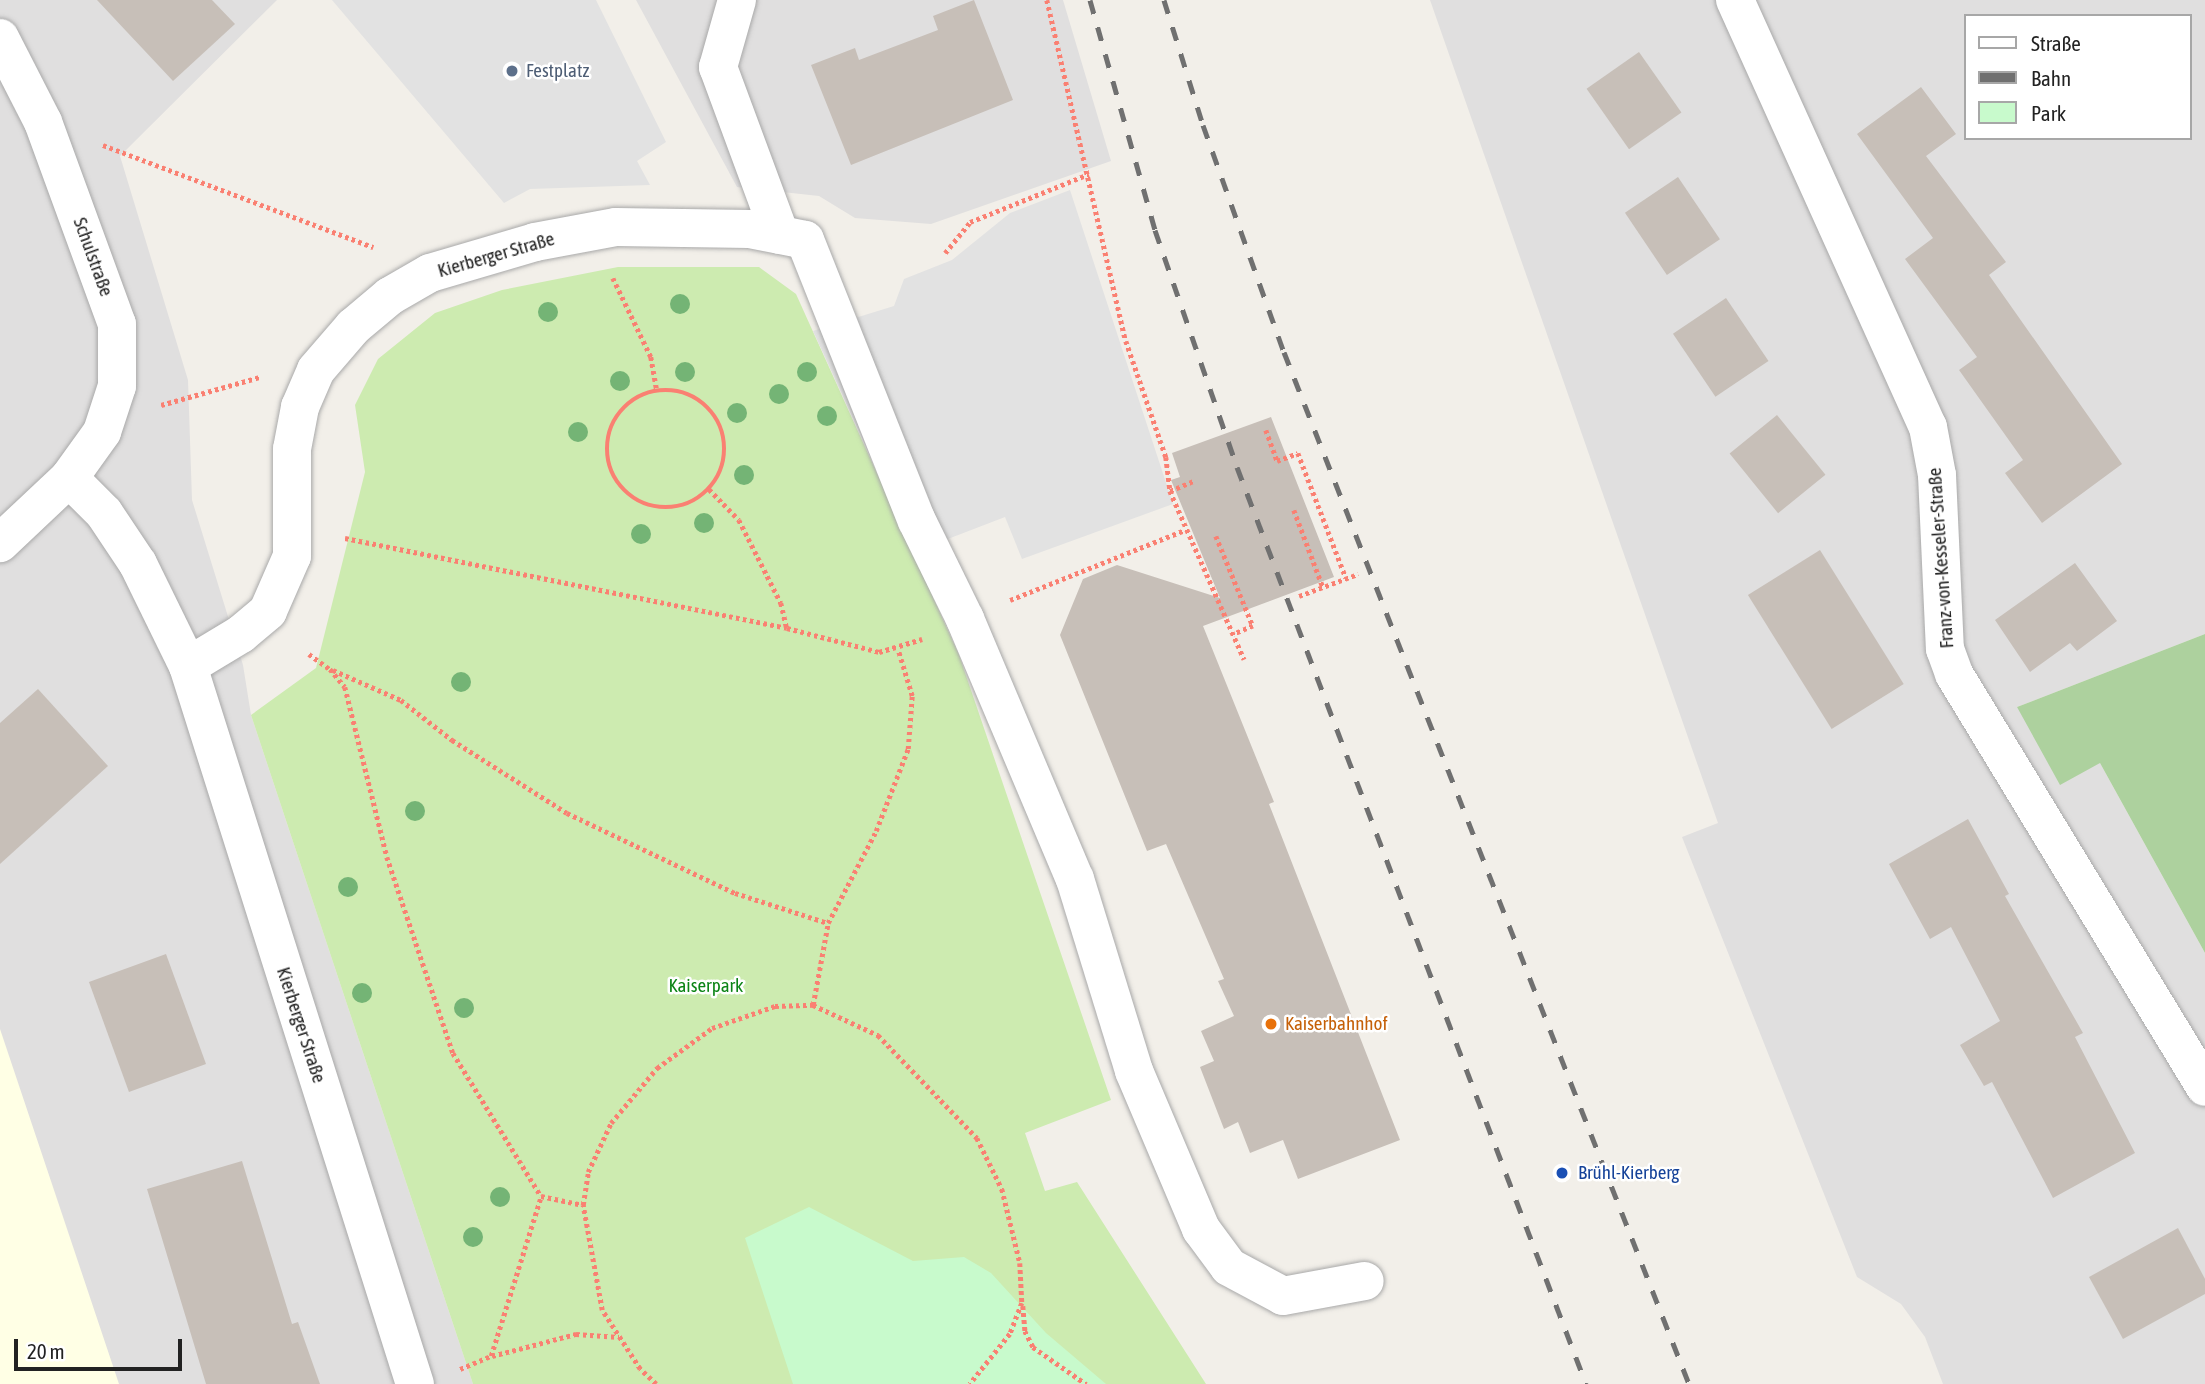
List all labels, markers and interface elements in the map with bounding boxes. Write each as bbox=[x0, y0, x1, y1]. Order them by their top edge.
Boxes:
legend bbox=[1964, 14, 2191, 140]
text: Straße bbox=[2031, 31, 2081, 55]
place label: Festplatz bbox=[526, 60, 589, 82]
marker: Festplatz bbox=[504, 63, 520, 79]
text: Bahn bbox=[2031, 66, 2071, 90]
text: Park bbox=[2031, 101, 2066, 125]
street label: Schulstraße bbox=[68, 214, 118, 300]
street label: Kierberger Straße bbox=[435, 227, 557, 283]
street label: Franz-von-Kesseler-Straße bbox=[1923, 467, 1959, 649]
street label: Kierberger Straße bbox=[272, 964, 330, 1086]
park label: Kaiserpark bbox=[669, 975, 743, 997]
place label: Kaiserbahnhof bbox=[1285, 1013, 1388, 1035]
marker: Kaiserbahnhof bbox=[1263, 1016, 1279, 1032]
place label: Brühl-Kierberg bbox=[1578, 1162, 1680, 1184]
marker: Brühl-Kierberg bbox=[1552, 1163, 1572, 1183]
scale bar bbox=[18, 1324, 186, 1368]
text: 20 m bbox=[27, 1339, 65, 1363]

